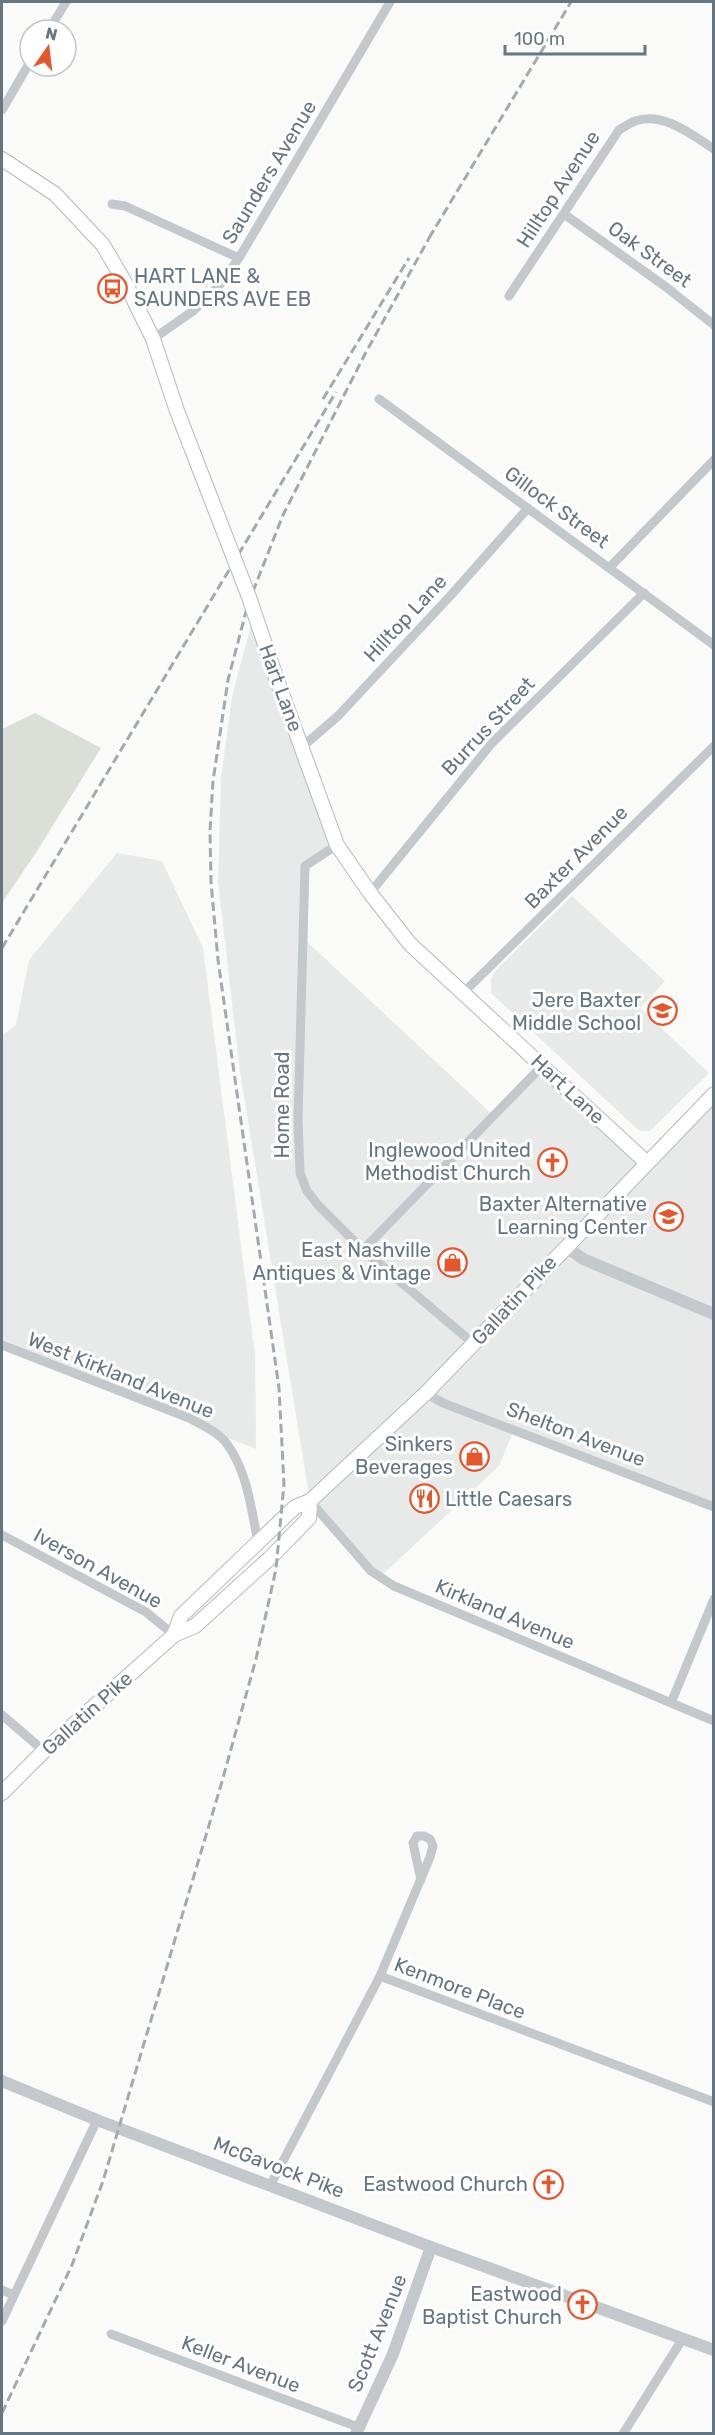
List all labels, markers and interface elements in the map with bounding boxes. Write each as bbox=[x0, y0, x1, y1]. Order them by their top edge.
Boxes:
north arrow bbox=[18, 18, 78, 78]
scale bar bbox=[505, 18, 644, 56]
text: N bbox=[44, 23, 59, 45]
text: 100 m bbox=[514, 28, 565, 50]
street label: Saunders Avenue bbox=[217, 96, 321, 248]
street label: Hilltop Avenue bbox=[511, 126, 605, 252]
street label: Oak Street bbox=[604, 216, 697, 292]
place label: HART LANE & SAUNDERS AVE EB bbox=[134, 264, 311, 311]
bus stop icon: HART LANE & SAUNDERS AVE EB bbox=[97, 272, 129, 304]
street label: Gillock Street bbox=[500, 461, 614, 553]
street label: Hilltop Lane bbox=[359, 569, 451, 667]
street label: Hart Lane bbox=[254, 641, 308, 735]
street label: Burrus Street bbox=[436, 672, 540, 780]
street label: Baxter Avenue bbox=[520, 801, 632, 913]
place label: Jere Baxter Middle School bbox=[512, 988, 641, 1035]
school or university icon: Jere Baxter Middle School bbox=[646, 995, 678, 1027]
street label: Hart Lane bbox=[526, 1049, 610, 1129]
street label: Home Road bbox=[270, 1051, 294, 1159]
place label: Inglewood United Methodist Church bbox=[365, 1138, 531, 1185]
church icon: Inglewood United Methodist Church bbox=[536, 1146, 568, 1178]
place label: Baxter Alternative Learning Center bbox=[479, 1192, 647, 1239]
school or university icon: Baxter Alternative Learning Center bbox=[652, 1200, 684, 1232]
place label: East Nashville Antiques & Vintage bbox=[253, 1238, 431, 1285]
shop icon: East Nashville Antiques & Vintage bbox=[436, 1246, 468, 1278]
street label: Gallatin Pike bbox=[466, 1250, 562, 1350]
street label: West Kirkland Avenue bbox=[24, 1327, 218, 1423]
street label: Shelton Avenue bbox=[503, 1397, 649, 1471]
place label: Sinkers Beverages bbox=[355, 1432, 453, 1479]
shop icon: Sinkers Beverages bbox=[458, 1440, 490, 1472]
restaurant icon: Little Caesars bbox=[408, 1483, 440, 1515]
place label: Little Caesars bbox=[445, 1487, 572, 1511]
street label: Iverson Avenue bbox=[30, 1523, 166, 1613]
street label: Kirkland Avenue bbox=[432, 1574, 578, 1654]
street label: Gallatin Pike bbox=[37, 1666, 137, 1760]
street label: Kenmore Place bbox=[391, 1952, 529, 2024]
street label: McGavock Pike bbox=[210, 2131, 348, 2203]
church icon: Eastwood Church bbox=[533, 2168, 565, 2200]
place label: Eastwood Church bbox=[363, 2172, 528, 2196]
street label: Scott Avenue bbox=[342, 2271, 412, 2395]
place label: Eastwood Baptist Church bbox=[422, 2282, 562, 2329]
church icon: Eastwood Baptist Church bbox=[567, 2289, 599, 2321]
street label: Keller Avenue bbox=[178, 2330, 304, 2398]

